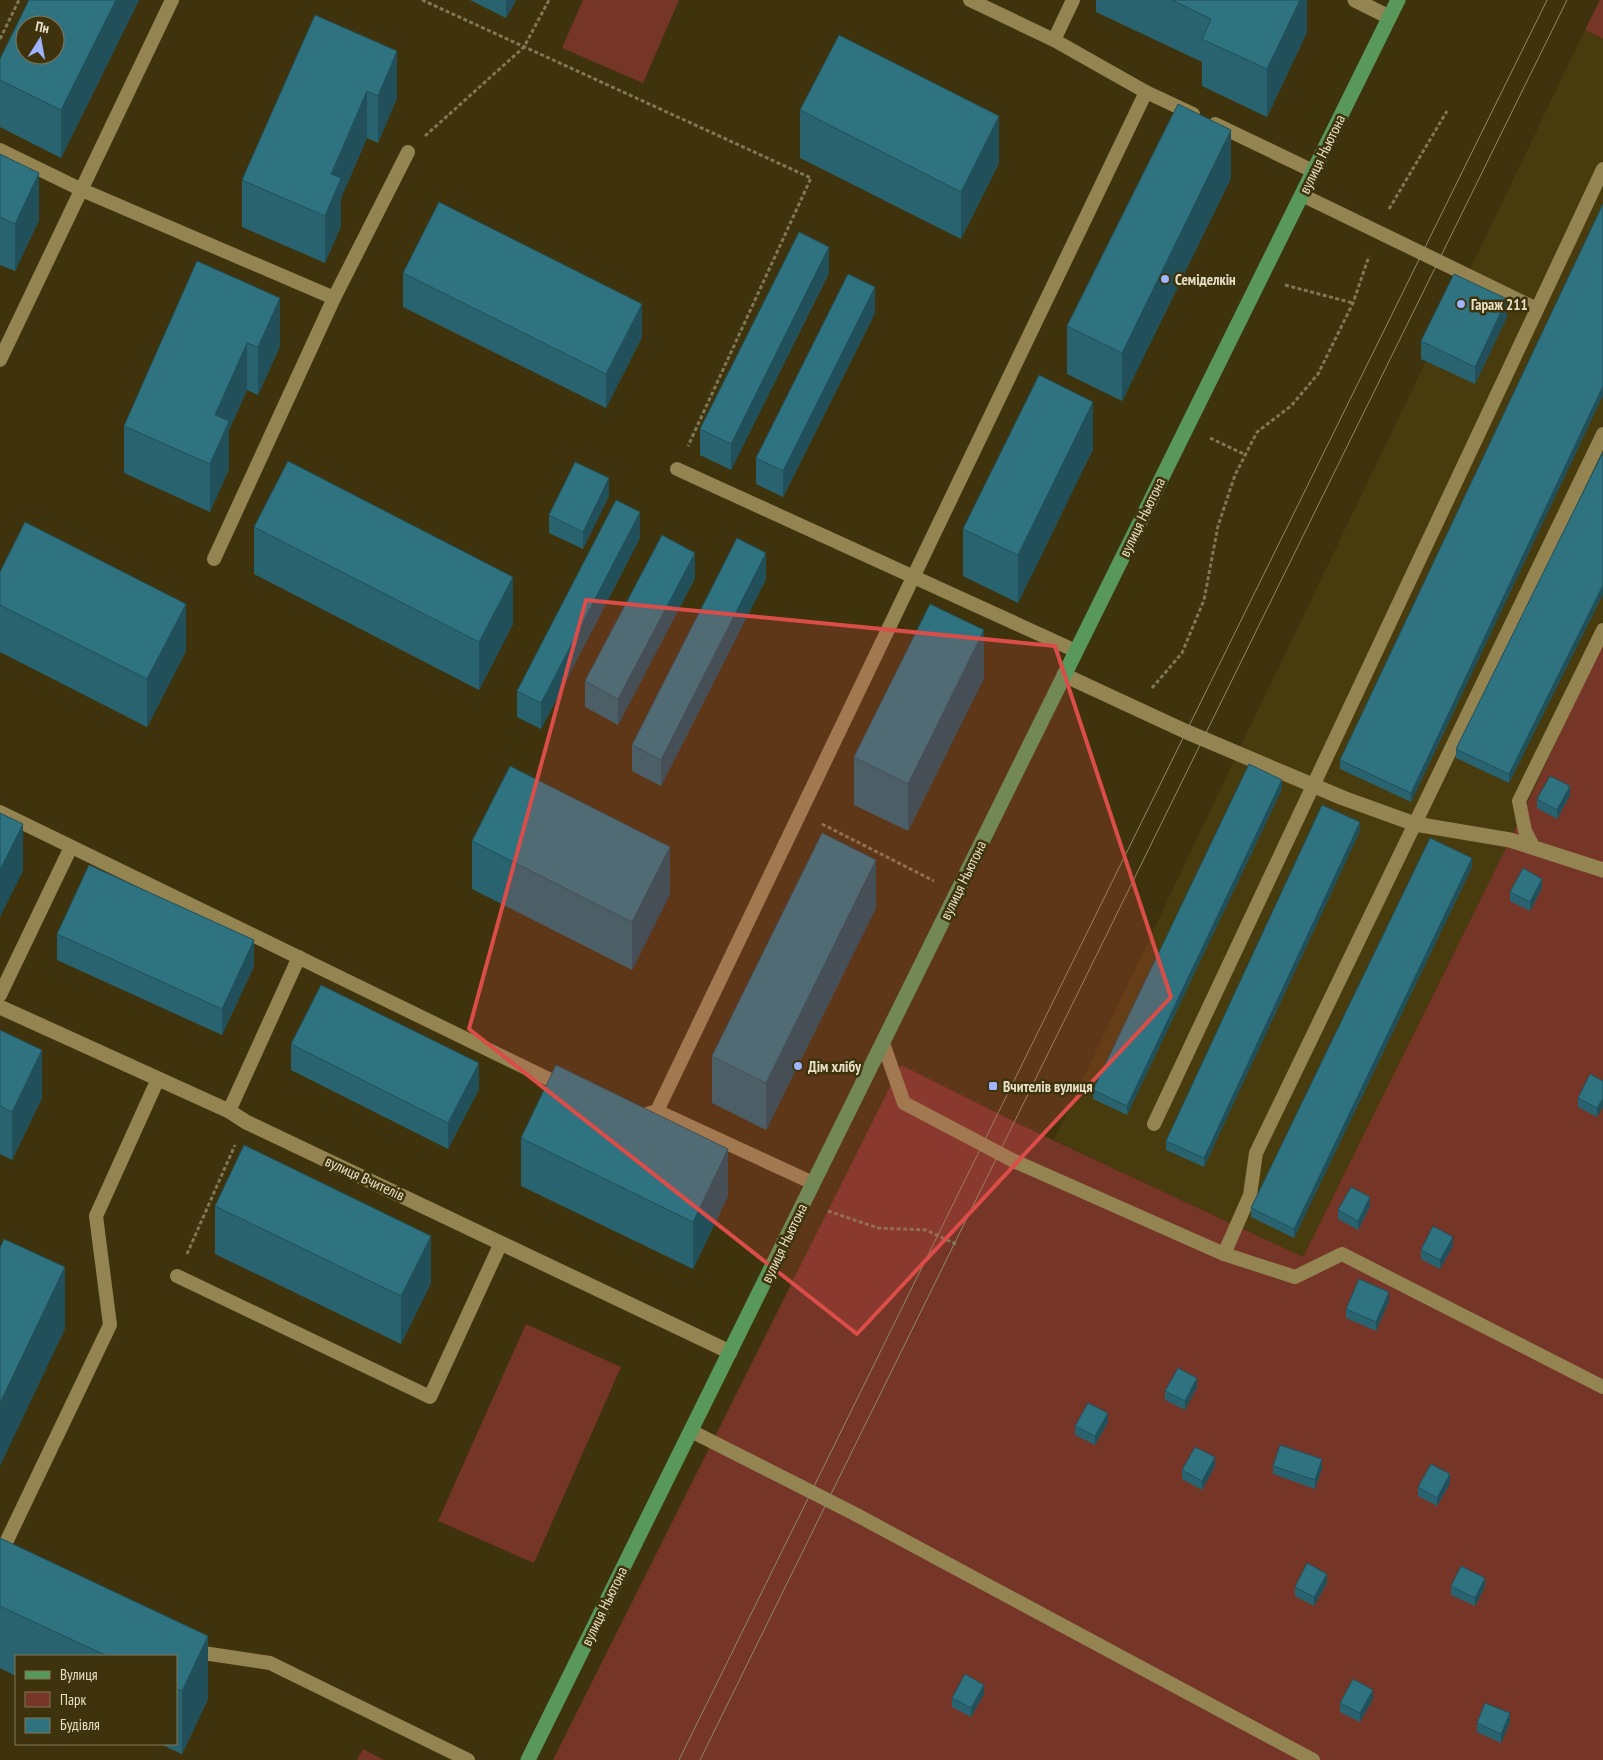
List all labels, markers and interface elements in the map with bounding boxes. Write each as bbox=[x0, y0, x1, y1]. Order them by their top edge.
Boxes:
north arrow bbox=[15, 15, 65, 65]
text: Пн bbox=[34, 17, 51, 37]
street label: вулиця Ньютона bbox=[1295, 111, 1349, 197]
place label: Семіделкін bbox=[1175, 270, 1236, 289]
marker: Семіделкін bbox=[1159, 273, 1171, 285]
place label: Гараж 211 bbox=[1471, 295, 1528, 314]
marker: Гараж 211 bbox=[1455, 298, 1467, 310]
street label: вулиця Ньютона bbox=[1115, 474, 1169, 560]
street label: вулиця Ньютона bbox=[936, 837, 990, 923]
place label: Дім хлібу bbox=[808, 1057, 862, 1076]
marker: Дім хлібу bbox=[792, 1060, 804, 1072]
place label: Вчителів вулиця bbox=[1003, 1077, 1093, 1096]
marker: Вчителів вулиця bbox=[987, 1080, 999, 1092]
street label: вулиця Вчителів bbox=[322, 1151, 408, 1205]
street label: вулиця Ньютона bbox=[757, 1200, 811, 1286]
street label: вулиця Ньютона bbox=[577, 1563, 631, 1649]
legend bbox=[15, 1655, 178, 1745]
text: Вулиця bbox=[60, 1665, 98, 1684]
text: Парк bbox=[60, 1690, 86, 1709]
text: Будівля bbox=[60, 1715, 100, 1734]

